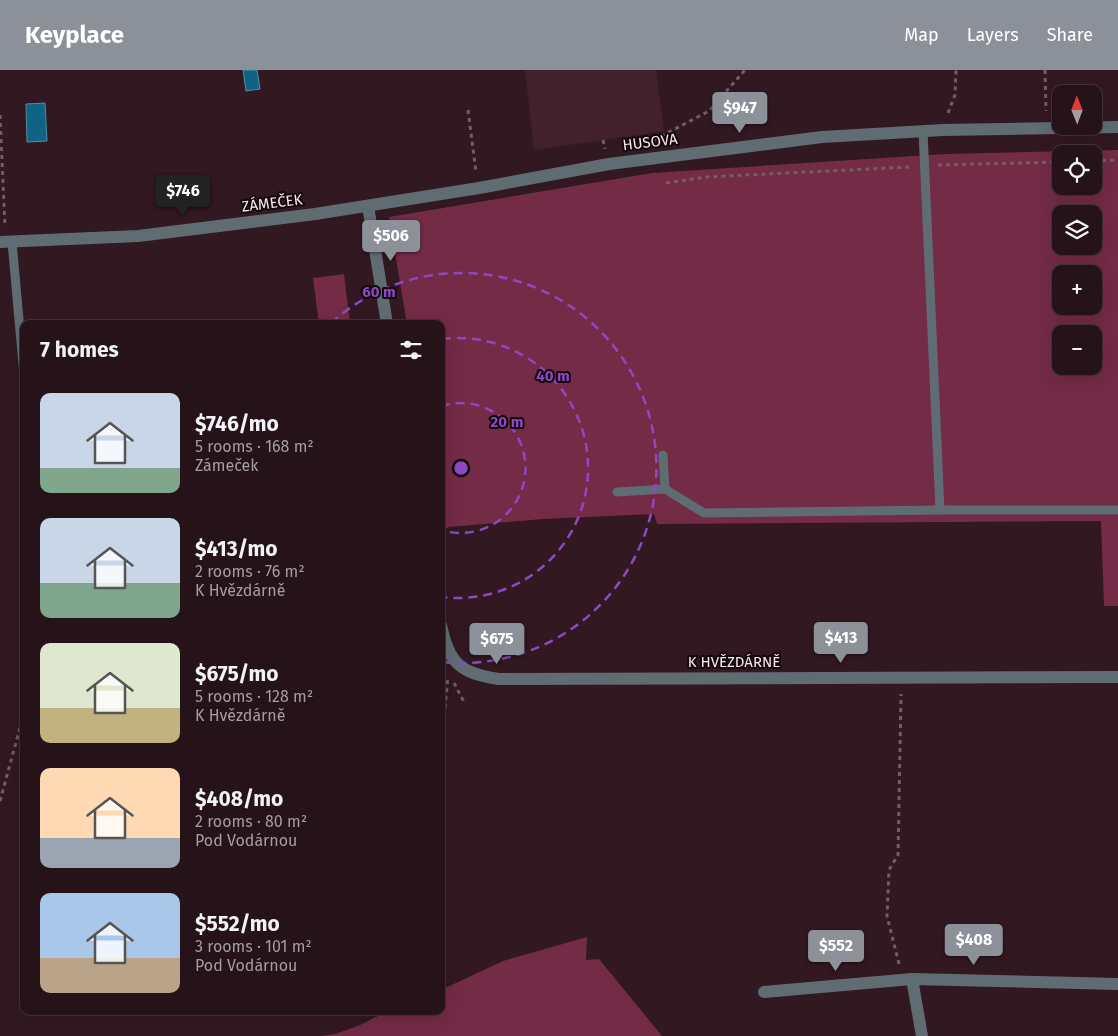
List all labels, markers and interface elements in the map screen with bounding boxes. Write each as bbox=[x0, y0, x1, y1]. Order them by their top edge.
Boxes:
text: Keyplace bbox=[25, 21, 124, 49]
text: Map bbox=[904, 24, 939, 46]
text: Layers bbox=[967, 24, 1019, 46]
text: Share bbox=[1047, 24, 1093, 46]
north arrow bbox=[1052, 85, 1102, 135]
map controls bbox=[1052, 85, 1102, 375]
pin: $947 bbox=[710, 92, 770, 134]
text: $947 bbox=[723, 98, 757, 117]
street label: HUSOVA bbox=[621, 130, 679, 154]
button: locate bbox=[1052, 145, 1102, 195]
pin: $746 bbox=[153, 174, 213, 217]
text: $746 bbox=[166, 181, 200, 200]
street label: ZÁMEČEK bbox=[241, 190, 304, 216]
button: layers bbox=[1052, 205, 1102, 255]
pin: $506 bbox=[361, 220, 421, 262]
text: $506 bbox=[373, 226, 409, 245]
button: + bbox=[1052, 265, 1102, 315]
text: 60 m bbox=[362, 283, 396, 301]
button: − bbox=[1052, 325, 1102, 375]
icon: filters bbox=[397, 336, 425, 364]
text: 7 homes bbox=[40, 337, 119, 363]
text: 40 m bbox=[536, 367, 570, 385]
text: $746/mo bbox=[195, 411, 279, 437]
icon: home bbox=[80, 413, 140, 473]
text: 20 m bbox=[491, 413, 523, 431]
text: 5 rooms · 168 m² bbox=[195, 437, 314, 456]
text: Zámeček bbox=[195, 456, 259, 475]
centre of rings bbox=[452, 459, 470, 477]
text: $413/mo bbox=[195, 536, 277, 562]
icon: home bbox=[80, 538, 140, 598]
text: 2 rooms · 76 m² bbox=[195, 562, 305, 581]
text: K Hvězdárně bbox=[195, 581, 285, 600]
pin: $675 bbox=[467, 622, 527, 665]
pin: $413 bbox=[811, 622, 871, 664]
text: $413 bbox=[825, 628, 857, 647]
text: $675 bbox=[480, 629, 514, 648]
street label: K HVĚZDÁRNĚ bbox=[688, 653, 780, 671]
text: $675/mo bbox=[195, 661, 279, 687]
icon: home bbox=[80, 663, 140, 723]
text: 5 rooms · 128 m² bbox=[195, 687, 313, 706]
text: K Hvězdárně bbox=[195, 706, 285, 725]
text: $408/mo bbox=[195, 786, 283, 812]
icon: home bbox=[80, 788, 140, 848]
text: 2 rooms · 80 m² bbox=[195, 812, 307, 831]
text: Pod Vodárnou bbox=[195, 831, 297, 850]
text: $552/mo bbox=[195, 911, 280, 937]
icon: home bbox=[80, 913, 140, 973]
pin: $408 bbox=[944, 924, 1004, 966]
pin: $552 bbox=[806, 930, 866, 972]
text: $408 bbox=[956, 930, 992, 949]
text: $552 bbox=[819, 936, 853, 955]
text: 3 rooms · 101 m² bbox=[195, 937, 312, 956]
text: Pod Vodárnou bbox=[195, 956, 297, 975]

